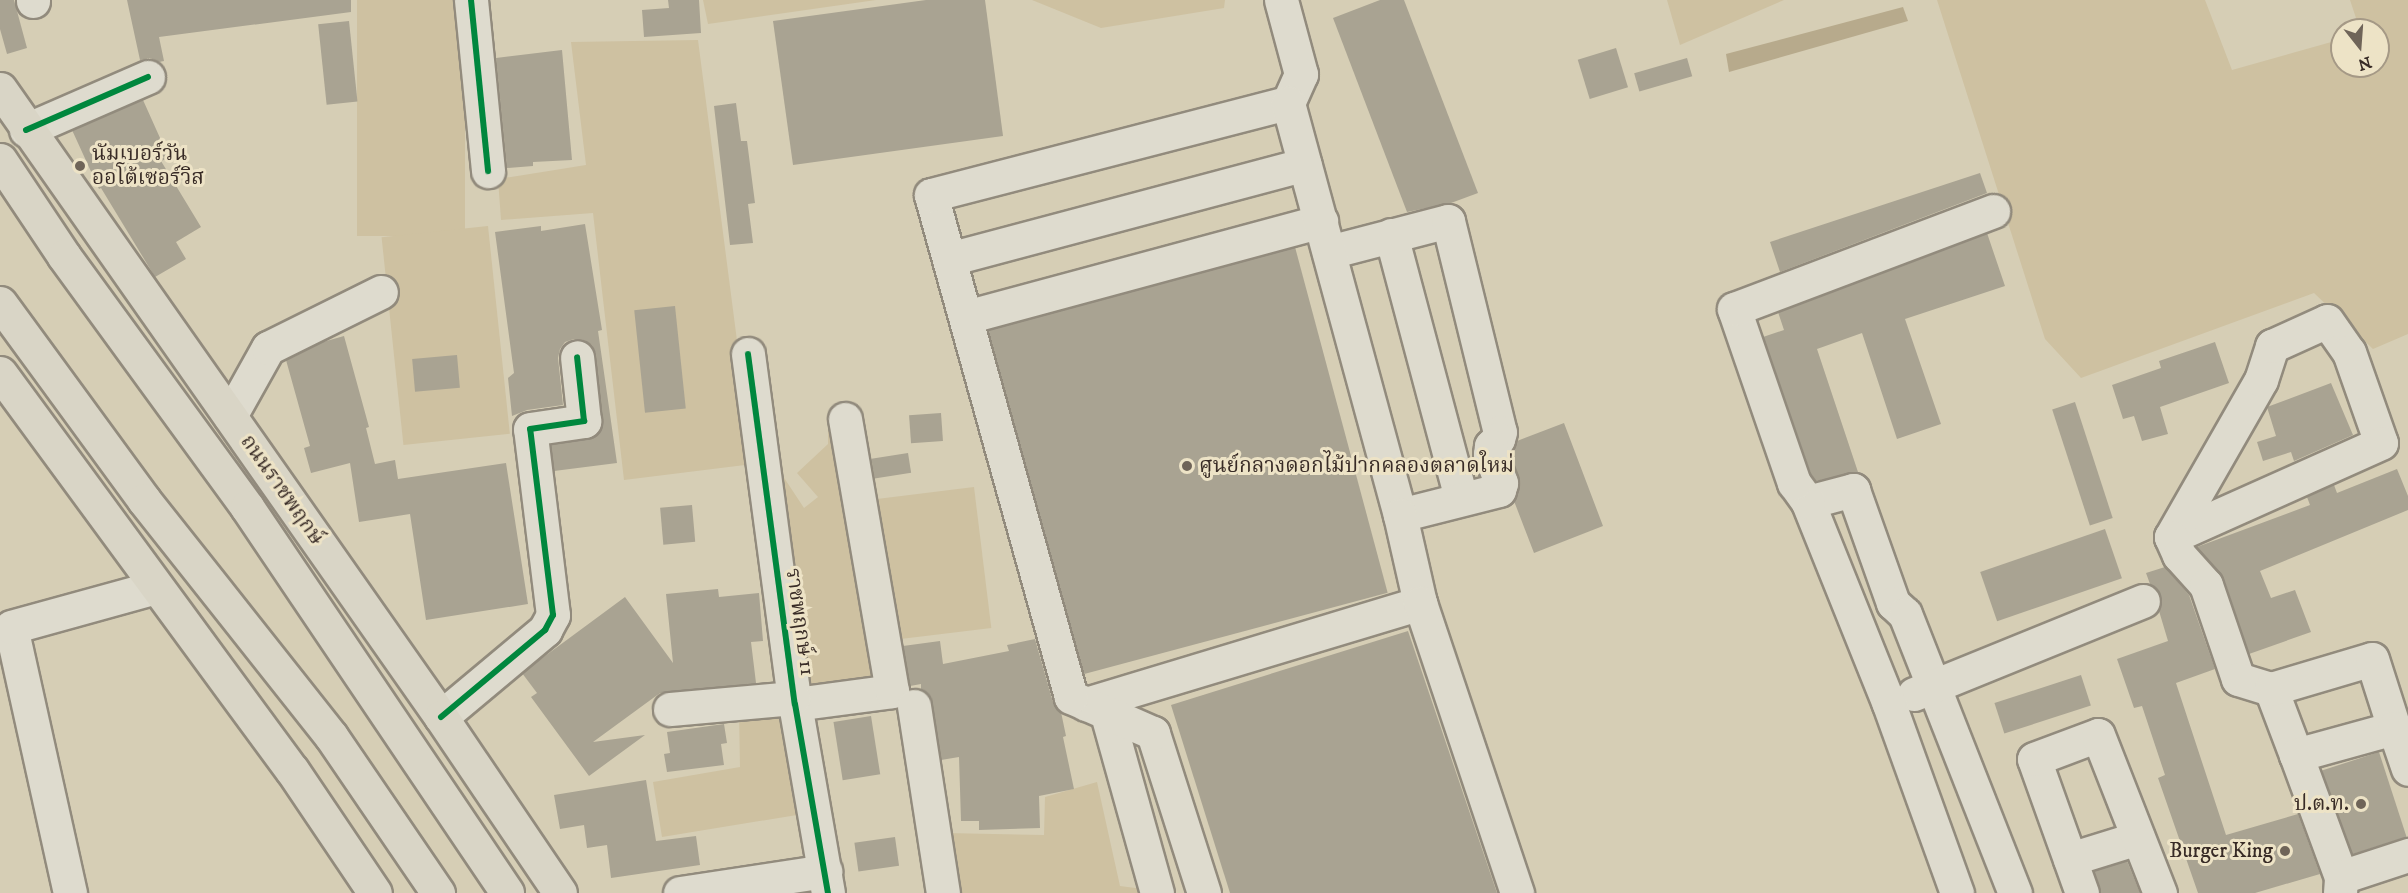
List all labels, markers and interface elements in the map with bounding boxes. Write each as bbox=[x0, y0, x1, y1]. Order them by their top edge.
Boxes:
north arrow bbox=[2330, 18, 2390, 78]
text: N bbox=[2355, 52, 2374, 75]
place label: นัมเบอร์วัน ออโต้เซอร์วิส bbox=[92, 141, 204, 191]
marker: นัมเบอร์วัน ออโต้เซอร์วิส bbox=[73, 159, 87, 173]
street label: ถนนราชพฤกษ์ bbox=[235, 430, 329, 550]
place label: ศูนย์กลางดอกไม้ปากคลองตลาดใหม่ bbox=[1199, 453, 1514, 479]
marker: ศูนย์กลางดอกไม้ปากคลองตลาดใหม่ bbox=[1180, 459, 1194, 473]
street label: ราชพฤกษ์ 11 bbox=[780, 567, 820, 677]
place label: ป.ต.ท. bbox=[2294, 791, 2349, 817]
marker: ป.ต.ท. bbox=[2354, 797, 2368, 811]
place label: Burger King bbox=[2169, 838, 2273, 864]
marker: Burger King bbox=[2278, 844, 2292, 858]

